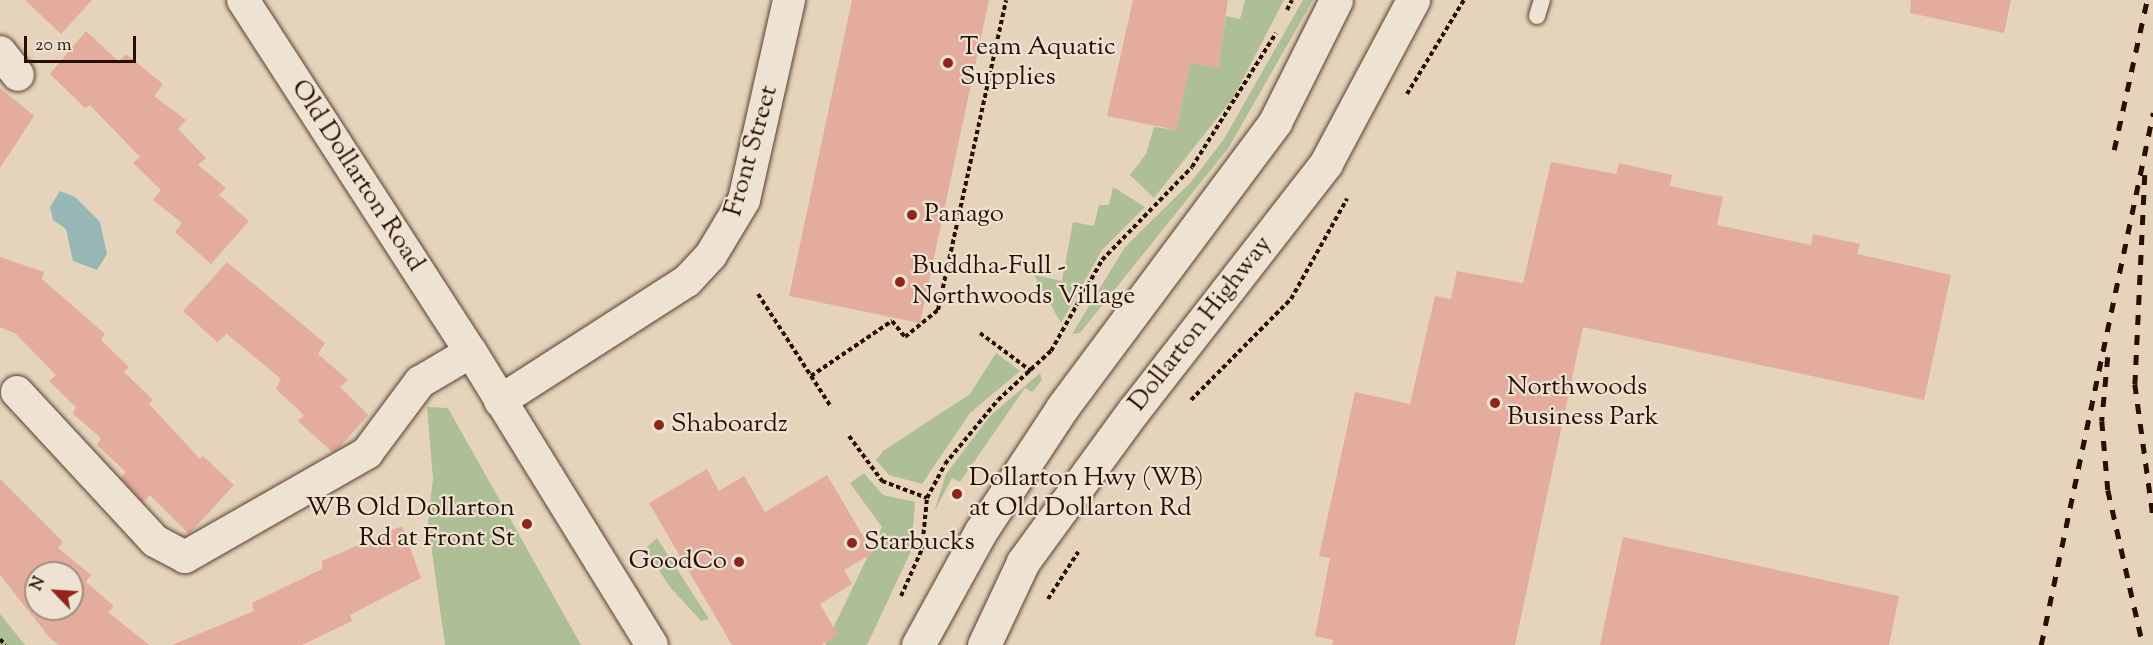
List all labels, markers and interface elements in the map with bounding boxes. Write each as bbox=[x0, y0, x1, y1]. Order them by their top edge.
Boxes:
scale bar bbox=[27, 24, 140, 62]
place label: Team Aquatic Supplies bbox=[960, 32, 1116, 94]
text: 20 m bbox=[35, 33, 72, 59]
marker: Team Aquatic Supplies bbox=[941, 56, 955, 70]
street label: Old Dollarton Road bbox=[283, 74, 431, 278]
street label: Front Street bbox=[718, 82, 786, 220]
place label: Panago bbox=[924, 199, 1004, 231]
marker: Panago bbox=[905, 208, 919, 222]
street label: Dollarton Highway bbox=[1123, 230, 1279, 418]
place label: Buddha-Full - Northwoods Village bbox=[912, 251, 1135, 312]
marker: Buddha-Full - Northwoods Village bbox=[893, 275, 907, 289]
place label: Northwoods Business Park bbox=[1507, 372, 1659, 434]
marker: Northwoods Business Park bbox=[1488, 396, 1502, 410]
place label: Shaboardz bbox=[671, 409, 788, 441]
marker: Shaboardz bbox=[652, 418, 666, 432]
place label: Dollarton Hwy (WB) at Old Dollarton Rd bbox=[969, 463, 1204, 524]
marker: Dollarton Hwy (WB) at Old Dollarton Rd bbox=[950, 487, 964, 501]
place label: WB Old Dollarton Rd at Front St bbox=[306, 493, 515, 554]
marker: WB Old Dollarton Rd at Front St bbox=[520, 517, 534, 531]
place label: Starbucks bbox=[864, 527, 975, 559]
marker: Starbucks bbox=[845, 536, 859, 550]
place label: GoodCo bbox=[628, 546, 727, 578]
marker: GoodCo bbox=[732, 555, 746, 569]
north arrow bbox=[24, 561, 84, 621]
text: N bbox=[26, 573, 52, 595]

